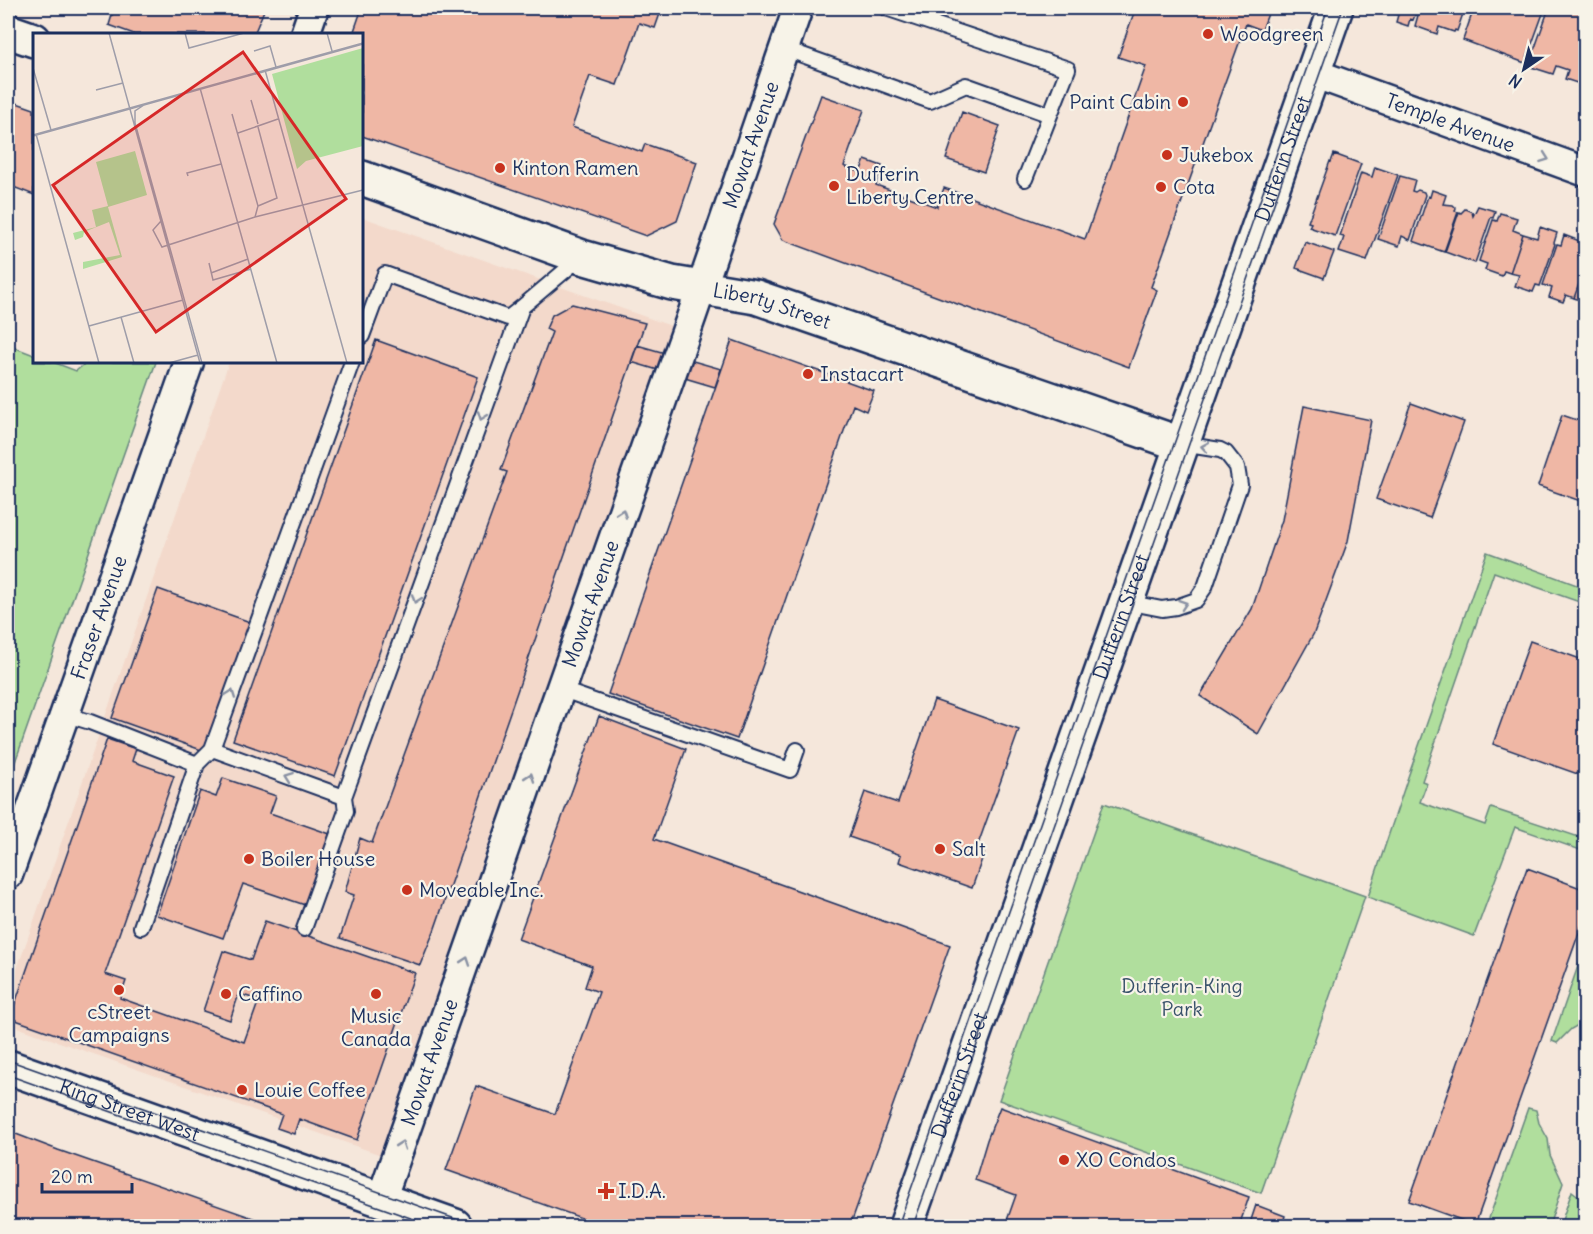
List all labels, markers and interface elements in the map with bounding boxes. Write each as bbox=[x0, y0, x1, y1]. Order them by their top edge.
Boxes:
place label: Woodgreen bbox=[1220, 21, 1324, 46]
marker: Woodgreen bbox=[1201, 27, 1215, 41]
inset map bbox=[33, 33, 363, 363]
north arrow bbox=[1494, 39, 1554, 99]
text: N bbox=[1505, 70, 1526, 93]
street label: Mowat Avenue bbox=[717, 78, 784, 212]
street label: Temple Avenue bbox=[1382, 87, 1519, 157]
place label: Paint Cabin bbox=[1069, 89, 1171, 114]
street label: Dufferin Street bbox=[1249, 92, 1316, 225]
marker: Paint Cabin bbox=[1176, 95, 1190, 109]
place label: Jukebox bbox=[1179, 142, 1254, 167]
marker: Jukebox bbox=[1160, 148, 1174, 162]
one-way arrow bbox=[1539, 150, 1550, 163]
place label: Kinton Ramen bbox=[512, 155, 639, 180]
marker: Kinton Ramen bbox=[493, 161, 507, 175]
place label: Dufferin Liberty Centre bbox=[846, 161, 974, 209]
place label: Cota bbox=[1173, 174, 1215, 199]
marker: Dufferin Liberty Centre bbox=[827, 179, 841, 193]
marker: Cota bbox=[1154, 180, 1168, 194]
street label: Liberty Street bbox=[711, 277, 834, 334]
place label: Instacart bbox=[820, 361, 904, 386]
marker: Instacart bbox=[801, 367, 815, 381]
one-way arrow bbox=[477, 410, 490, 421]
one-way arrow bbox=[1200, 442, 1210, 454]
one-way arrow bbox=[614, 509, 627, 519]
street label: Mowat Avenue bbox=[556, 537, 624, 670]
street label: Dufferin Street bbox=[1087, 550, 1154, 683]
street label: Fraser Avenue bbox=[65, 552, 132, 683]
one-way arrow bbox=[410, 593, 423, 604]
one-way arrow bbox=[1177, 599, 1188, 612]
one-way arrow bbox=[224, 689, 237, 700]
one-way arrow bbox=[284, 772, 295, 785]
one-way arrow bbox=[522, 772, 535, 783]
place label: Salt bbox=[952, 836, 986, 861]
marker: Salt bbox=[933, 842, 947, 856]
place label: Boiler House bbox=[261, 846, 375, 871]
marker: Boiler House bbox=[242, 852, 256, 866]
place label: Moveable Inc. bbox=[419, 877, 544, 902]
marker: Moveable Inc. bbox=[400, 883, 414, 897]
one-way arrow bbox=[458, 956, 471, 967]
park label: Dufferin-King Park bbox=[1121, 973, 1243, 1021]
place label: Caffino bbox=[238, 981, 303, 1006]
marker: cStreet Campaigns bbox=[112, 983, 126, 997]
marker: Caffino bbox=[219, 987, 233, 1001]
marker: Music Canada bbox=[369, 987, 383, 1001]
street label: Mowat Avenue bbox=[395, 995, 463, 1129]
place label: cStreet Campaigns bbox=[68, 999, 170, 1047]
place label: Music Canada bbox=[341, 1003, 411, 1051]
street label: Dufferin Street bbox=[925, 1008, 993, 1141]
street label: King Street West bbox=[56, 1073, 203, 1146]
place label: Louie Coffee bbox=[254, 1077, 366, 1102]
marker: Louie Coffee bbox=[235, 1083, 249, 1097]
one-way arrow bbox=[393, 1140, 406, 1151]
place label: XO Condos bbox=[1076, 1147, 1176, 1172]
marker: XO Condos bbox=[1057, 1153, 1071, 1167]
scale bar bbox=[42, 1156, 132, 1194]
text: 20 m bbox=[51, 1165, 93, 1188]
place label: I.D.A. bbox=[618, 1178, 666, 1203]
marker: I.D.A. bbox=[599, 1184, 613, 1198]

